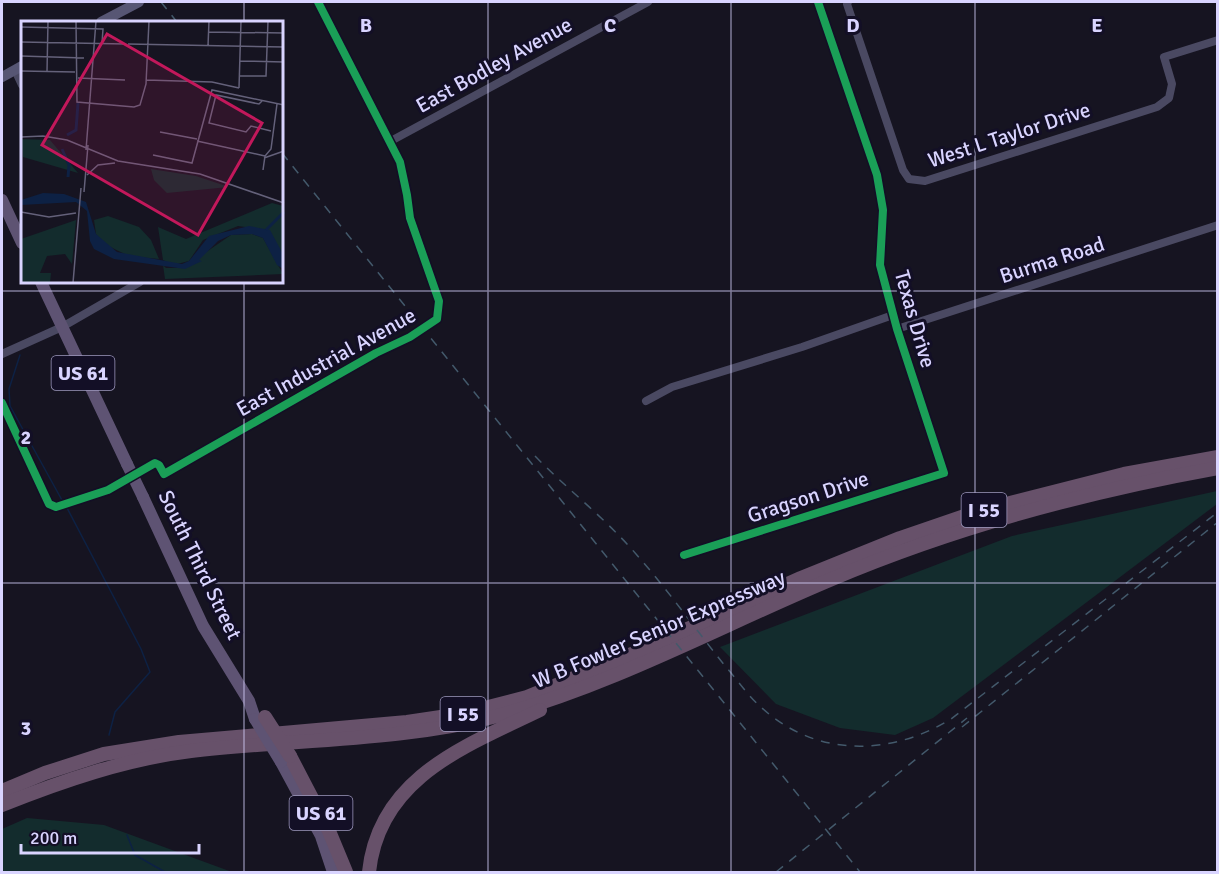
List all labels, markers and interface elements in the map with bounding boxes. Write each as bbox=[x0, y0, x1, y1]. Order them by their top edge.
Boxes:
street label: East Bodley Avenue bbox=[411, 11, 577, 119]
text: B bbox=[360, 13, 372, 38]
text: C bbox=[604, 13, 616, 38]
text: D bbox=[846, 13, 860, 38]
text: E bbox=[1091, 13, 1103, 38]
inset map bbox=[21, 21, 284, 284]
street label: West L Taylor Drive bbox=[924, 96, 1094, 174]
street label: Burma Road bbox=[996, 231, 1108, 289]
street label: Texas Drive bbox=[889, 267, 941, 371]
street label: East Industrial Avenue bbox=[232, 302, 420, 422]
road number: US 61 bbox=[52, 356, 115, 390]
text: 2 bbox=[21, 425, 31, 450]
street label: Gragson Drive bbox=[744, 465, 872, 529]
street label: South Third Street bbox=[153, 486, 247, 644]
road number: I 55 bbox=[962, 493, 1006, 527]
street label: W B Fowler Senior Expressway bbox=[529, 564, 789, 694]
road number: I 55 bbox=[440, 697, 486, 731]
text: 3 bbox=[21, 716, 31, 741]
road number: US 61 bbox=[290, 796, 352, 830]
scale bar bbox=[21, 817, 200, 855]
text: 200 m bbox=[30, 827, 77, 849]

